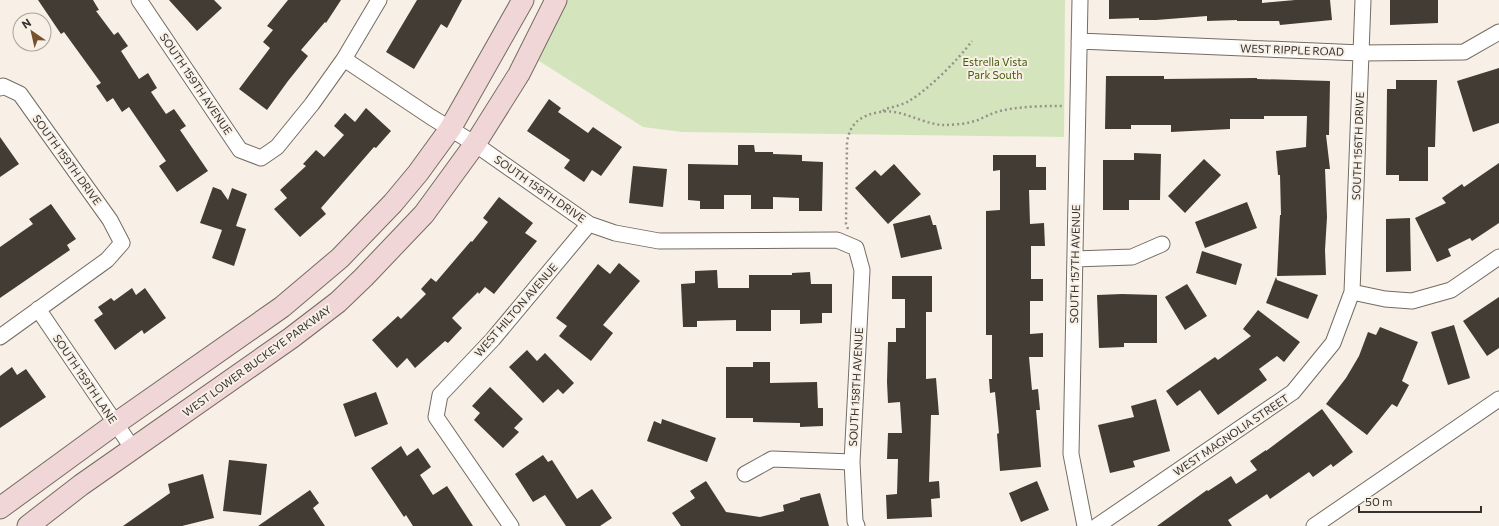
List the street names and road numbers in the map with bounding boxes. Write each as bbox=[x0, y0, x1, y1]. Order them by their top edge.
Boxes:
street label: SOUTH 159TH AVENUE bbox=[158, 31, 235, 137]
street label: WEST RIPPLE ROAD bbox=[1240, 41, 1344, 58]
street label: SOUTH 156TH DRIVE bbox=[1349, 92, 1366, 200]
street label: SOUTH 159TH DRIVE bbox=[30, 112, 104, 207]
street label: SOUTH 158TH DRIVE bbox=[492, 152, 588, 225]
street label: SOUTH 157TH AVENUE bbox=[1067, 204, 1082, 324]
street label: WEST HILTON AVENUE bbox=[471, 260, 560, 359]
street label: WEST LOWER BUCKEYE PARKWAY bbox=[180, 302, 334, 419]
street label: SOUTH 158TH AVENUE bbox=[846, 327, 865, 447]
street label: SOUTH 159TH LANE bbox=[51, 332, 120, 426]
street label: WEST MAGNOLIA STREET bbox=[1171, 391, 1291, 478]

